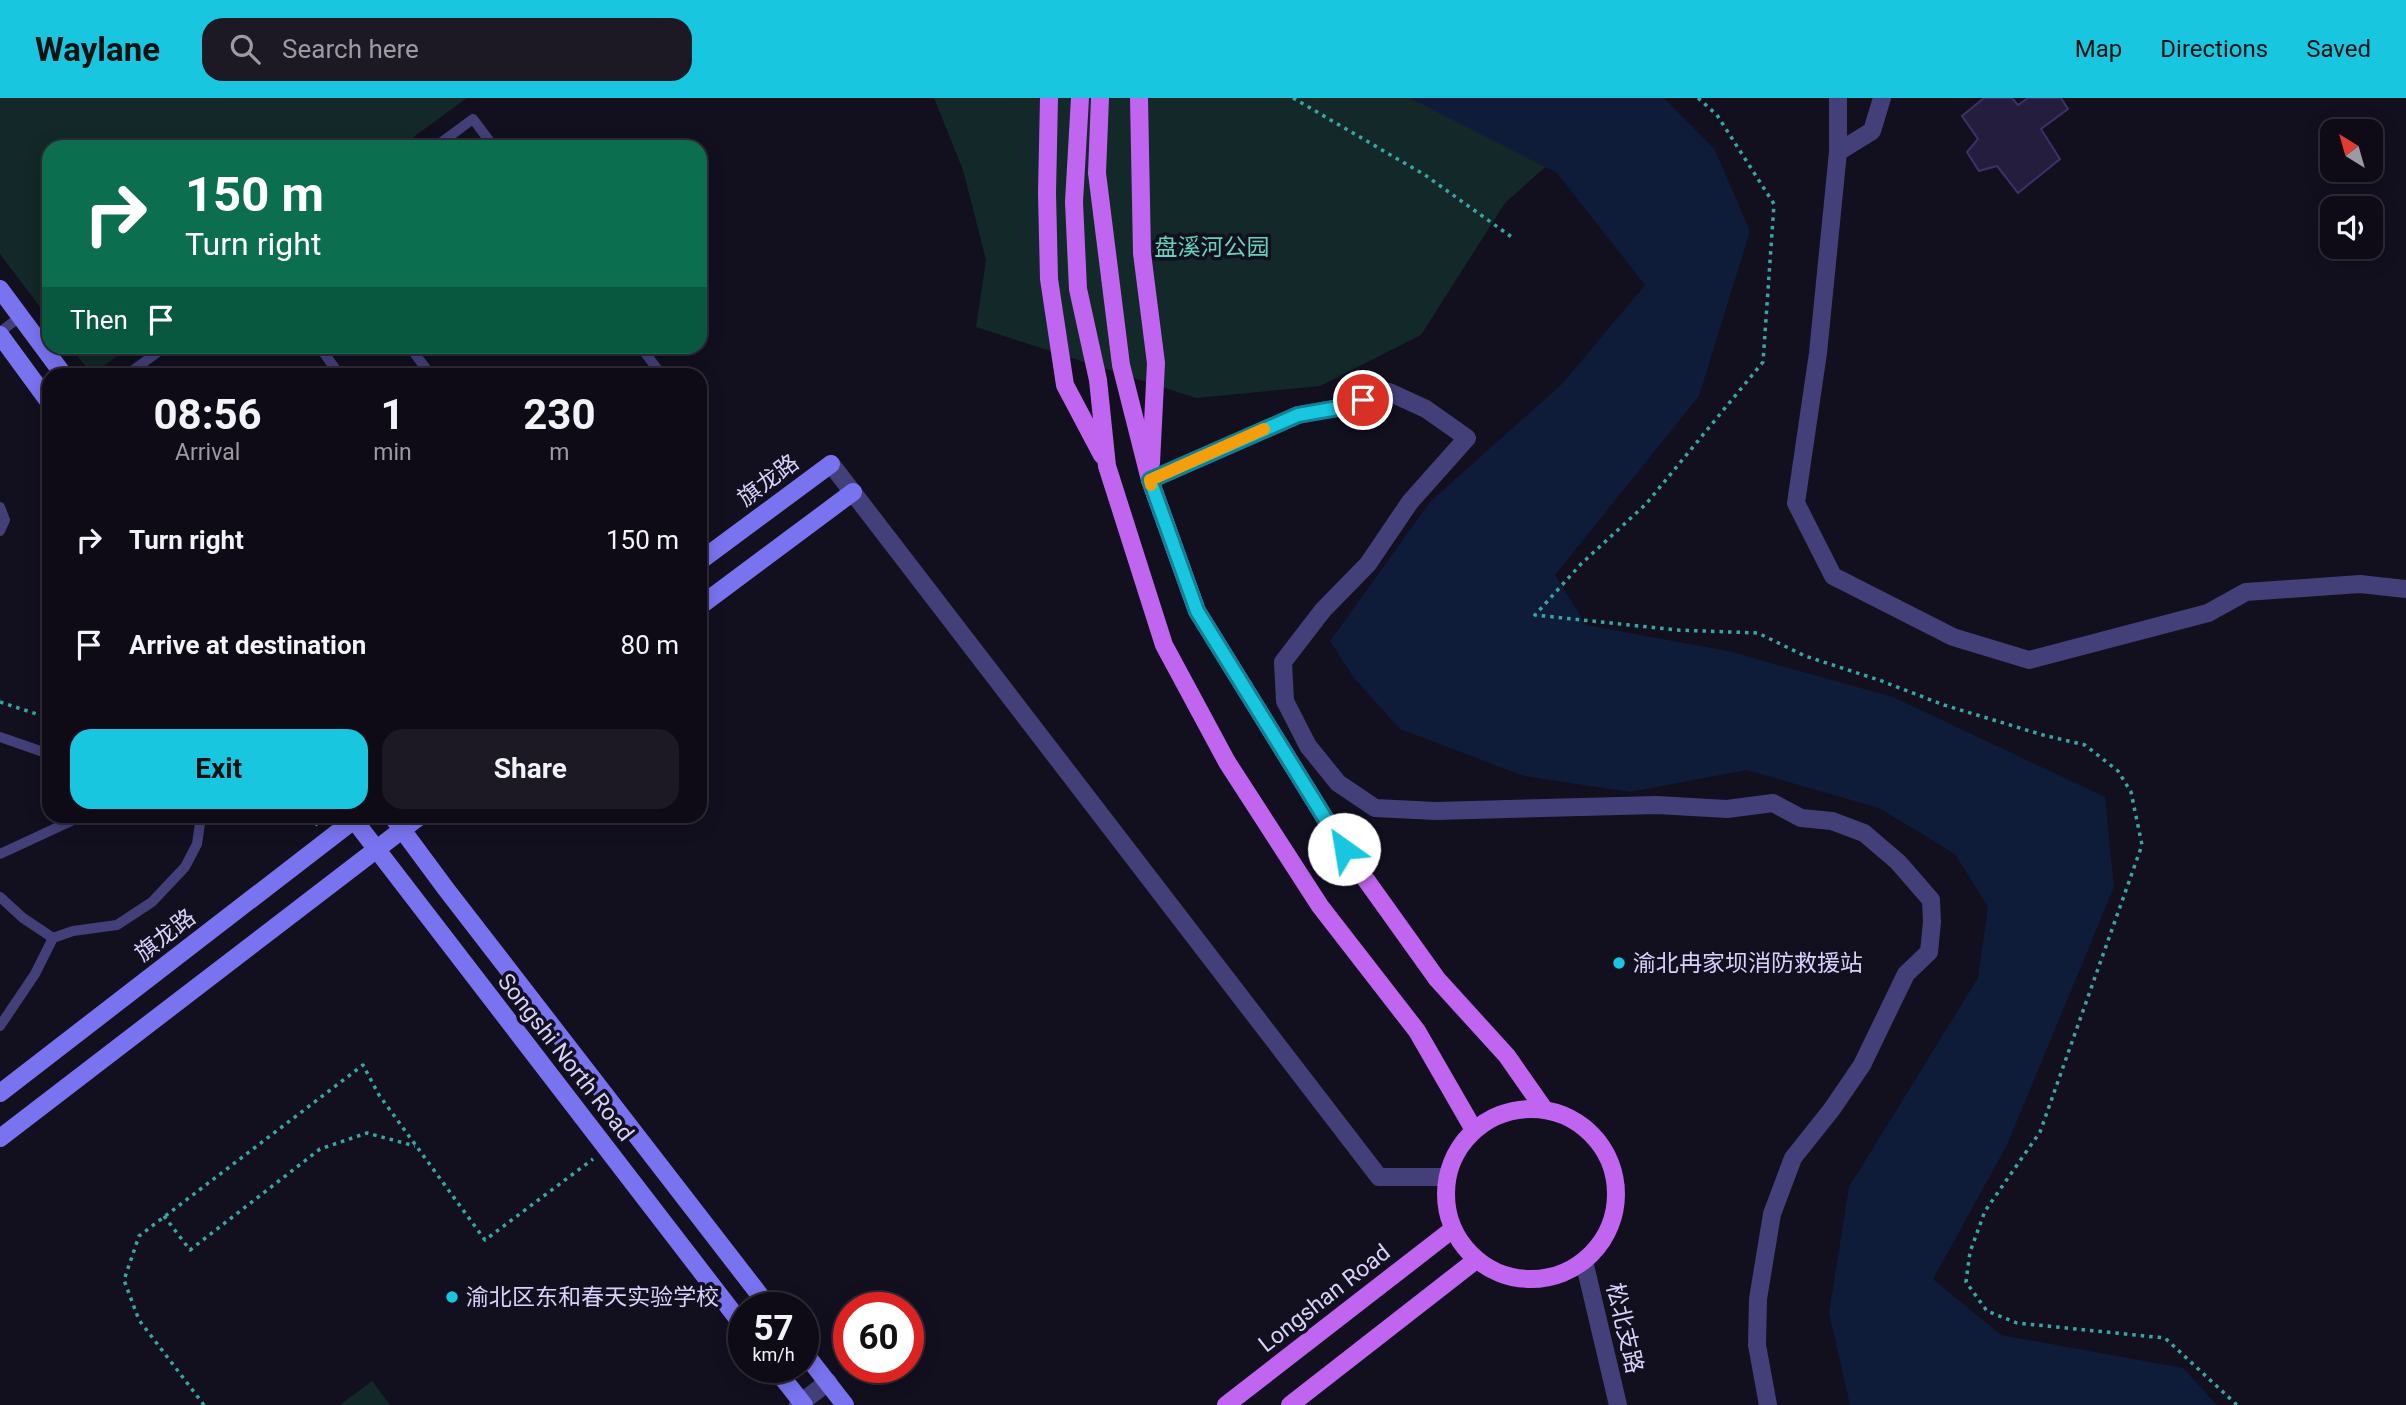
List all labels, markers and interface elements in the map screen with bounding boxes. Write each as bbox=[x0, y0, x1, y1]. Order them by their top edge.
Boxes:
search box bbox=[202, 18, 692, 81]
text: Waylane bbox=[35, 30, 160, 69]
icon: search bbox=[226, 30, 264, 68]
text: Search here bbox=[282, 34, 419, 64]
text: Map bbox=[2075, 35, 2122, 63]
text: Directions bbox=[2160, 35, 2268, 63]
text: Saved bbox=[2306, 35, 2371, 63]
north arrow bbox=[2320, 119, 2384, 182]
map controls bbox=[2320, 119, 2383, 259]
text: 150 m bbox=[185, 166, 324, 223]
icon: right bbox=[70, 168, 161, 259]
button: sound bbox=[2320, 196, 2383, 259]
text: Turn right bbox=[185, 225, 321, 263]
park label: 盘溪河公园 bbox=[1155, 234, 1270, 261]
icon: arrive bbox=[142, 301, 180, 339]
text: Then bbox=[70, 305, 128, 335]
pin bbox=[1333, 370, 1393, 430]
icon: arrive bbox=[1344, 381, 1382, 419]
text: 08:56 bbox=[154, 390, 262, 439]
text: 1 bbox=[380, 390, 405, 439]
text: 230 bbox=[523, 390, 596, 439]
text: Arrival bbox=[175, 439, 240, 466]
text: min bbox=[373, 439, 412, 466]
text: m bbox=[549, 439, 569, 466]
street label: 旗龙路 bbox=[733, 449, 804, 512]
icon: right bbox=[70, 521, 108, 559]
text: Turn right bbox=[129, 525, 244, 555]
text: 150 m bbox=[606, 525, 679, 555]
icon: arrive bbox=[70, 626, 108, 664]
text: Arrive at destination bbox=[129, 630, 366, 660]
text: 80 m bbox=[621, 630, 679, 660]
button: Exit bbox=[70, 729, 368, 809]
button: Share bbox=[382, 729, 679, 809]
position arrow bbox=[1307, 812, 1381, 886]
street label: 旗龙路 bbox=[130, 904, 201, 967]
place label: 渝北冉家坝消防救援站 bbox=[1633, 950, 1863, 977]
marker: 渝北冉家坝消防救援站 bbox=[1611, 955, 1627, 971]
street label: Songshi North Road bbox=[492, 968, 639, 1146]
street label: Longshan Road bbox=[1253, 1239, 1395, 1358]
street label: 松北支路 bbox=[1601, 1280, 1648, 1376]
place label: 渝北区东和春天实验学校 bbox=[466, 1284, 719, 1311]
marker: 渝北区东和春天实验学校 bbox=[444, 1289, 460, 1305]
speed limit sign: 60 bbox=[833, 1292, 924, 1383]
text: 57 bbox=[753, 1308, 794, 1349]
text: km/h bbox=[752, 1344, 795, 1365]

